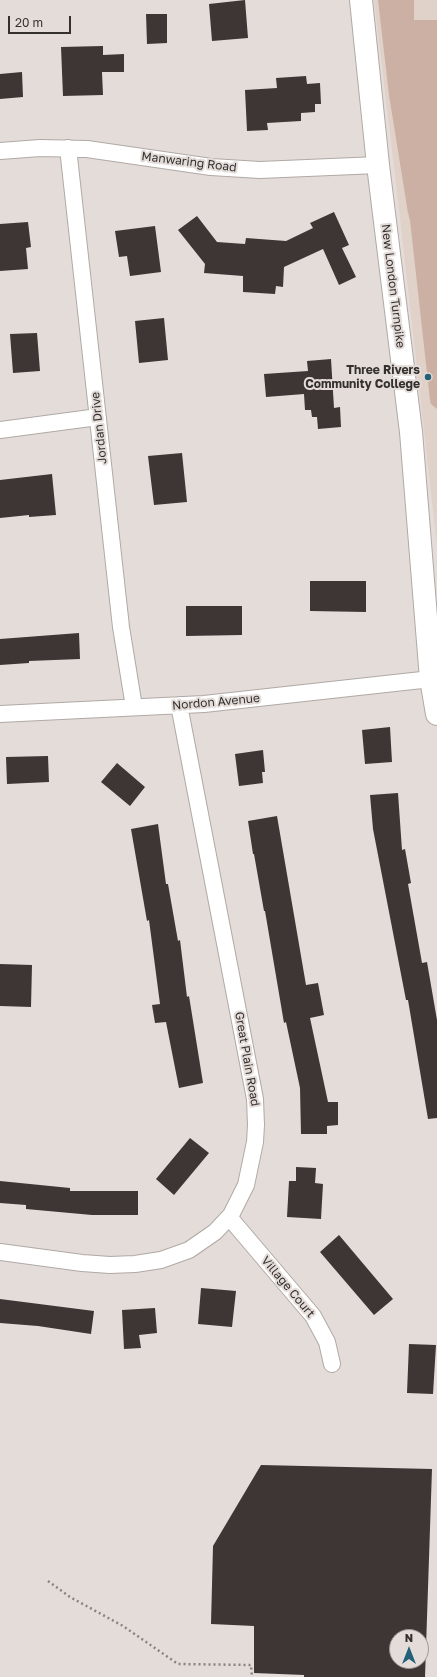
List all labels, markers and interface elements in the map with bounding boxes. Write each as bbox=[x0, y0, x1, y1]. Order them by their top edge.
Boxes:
scale bar bbox=[10, 8, 73, 34]
text: 20 m bbox=[15, 15, 43, 30]
street label: Manwaring Road bbox=[141, 149, 237, 175]
street label: New London Turnpike bbox=[378, 223, 408, 349]
place label: Three Rivers Community College bbox=[305, 363, 420, 391]
marker: Three Rivers Community College bbox=[423, 372, 433, 382]
street label: Jordan Drive bbox=[88, 391, 110, 465]
street label: Nordon Avenue bbox=[171, 691, 261, 713]
street label: Great Plain Road bbox=[232, 1011, 262, 1107]
street label: Village Court bbox=[258, 1253, 318, 1321]
north arrow bbox=[389, 1629, 429, 1669]
text: N bbox=[405, 1631, 413, 1644]

